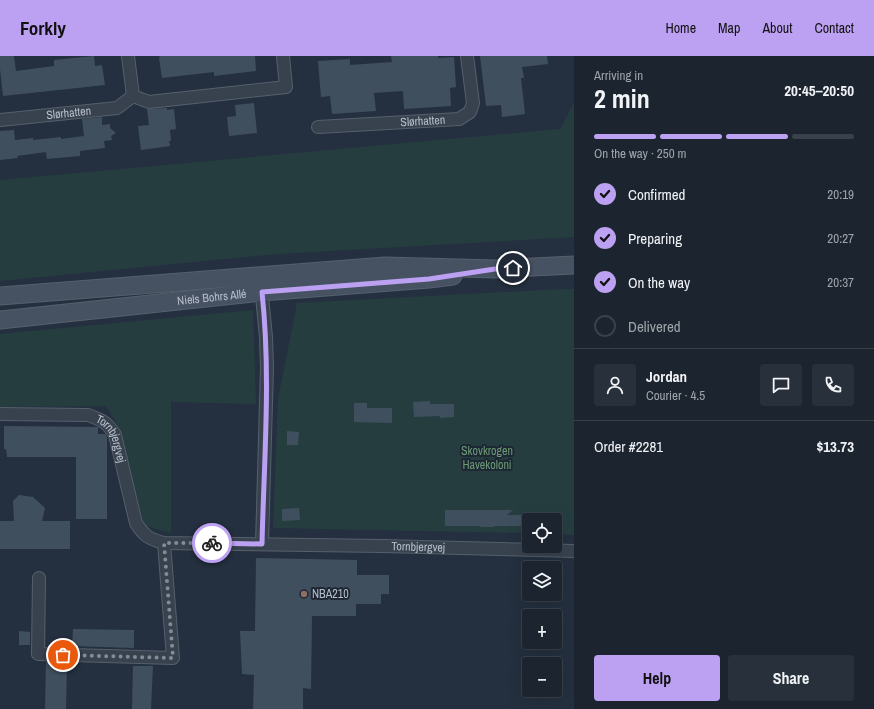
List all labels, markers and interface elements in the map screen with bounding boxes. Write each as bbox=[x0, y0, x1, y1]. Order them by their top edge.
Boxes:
text: Forkly bbox=[20, 15, 66, 41]
text: Home bbox=[665, 19, 696, 37]
text: Map bbox=[718, 19, 740, 37]
text: About bbox=[762, 19, 792, 37]
text: Contact bbox=[814, 19, 854, 37]
text: Arriving in bbox=[594, 67, 643, 84]
text: 20:45–20:50 bbox=[784, 80, 854, 101]
text: 2 min bbox=[594, 81, 650, 116]
street label: Slørhatten bbox=[45, 103, 92, 123]
street label: Slørhatten bbox=[400, 112, 446, 130]
text: On the way · 250 m bbox=[594, 145, 686, 162]
icon: check bbox=[594, 183, 616, 205]
text: Confirmed bbox=[628, 184, 685, 205]
text: 20:19 bbox=[827, 186, 854, 203]
icon: check bbox=[594, 227, 616, 249]
text: Preparing bbox=[628, 228, 682, 249]
text: 20:27 bbox=[827, 230, 854, 247]
pin bbox=[496, 251, 530, 285]
icon: home bbox=[502, 257, 524, 279]
icon: check bbox=[594, 271, 616, 293]
text: On the way bbox=[628, 272, 690, 293]
text: 20:37 bbox=[827, 274, 854, 291]
street label: Niels Bohrs Allé bbox=[176, 286, 247, 309]
text: Delivered bbox=[628, 316, 681, 337]
button: person bbox=[594, 364, 636, 406]
button: chat bbox=[760, 364, 802, 406]
button: phone bbox=[812, 364, 854, 406]
text: Jordan bbox=[646, 366, 687, 387]
text: Courier · 4.5 bbox=[646, 387, 705, 404]
street label: Tornbjergvej bbox=[93, 411, 129, 464]
text: Order #2281 bbox=[594, 436, 663, 457]
text: $13.73 bbox=[816, 436, 854, 457]
park label: Skovkrogen Havekoloni bbox=[461, 443, 513, 473]
map controls bbox=[522, 513, 562, 697]
button: locate bbox=[522, 513, 562, 553]
courier bbox=[192, 523, 232, 563]
icon: bike bbox=[201, 532, 223, 554]
street label: Tornbjergvej bbox=[391, 538, 445, 556]
button: layers bbox=[522, 561, 562, 601]
place label: NBA210 bbox=[312, 586, 349, 602]
marker: NBA210 bbox=[299, 589, 309, 599]
button: + bbox=[522, 609, 562, 649]
pin bbox=[46, 638, 80, 672]
icon: bag bbox=[52, 644, 74, 666]
button: Help bbox=[594, 655, 720, 701]
button: Share bbox=[728, 655, 854, 701]
button: − bbox=[522, 657, 562, 697]

